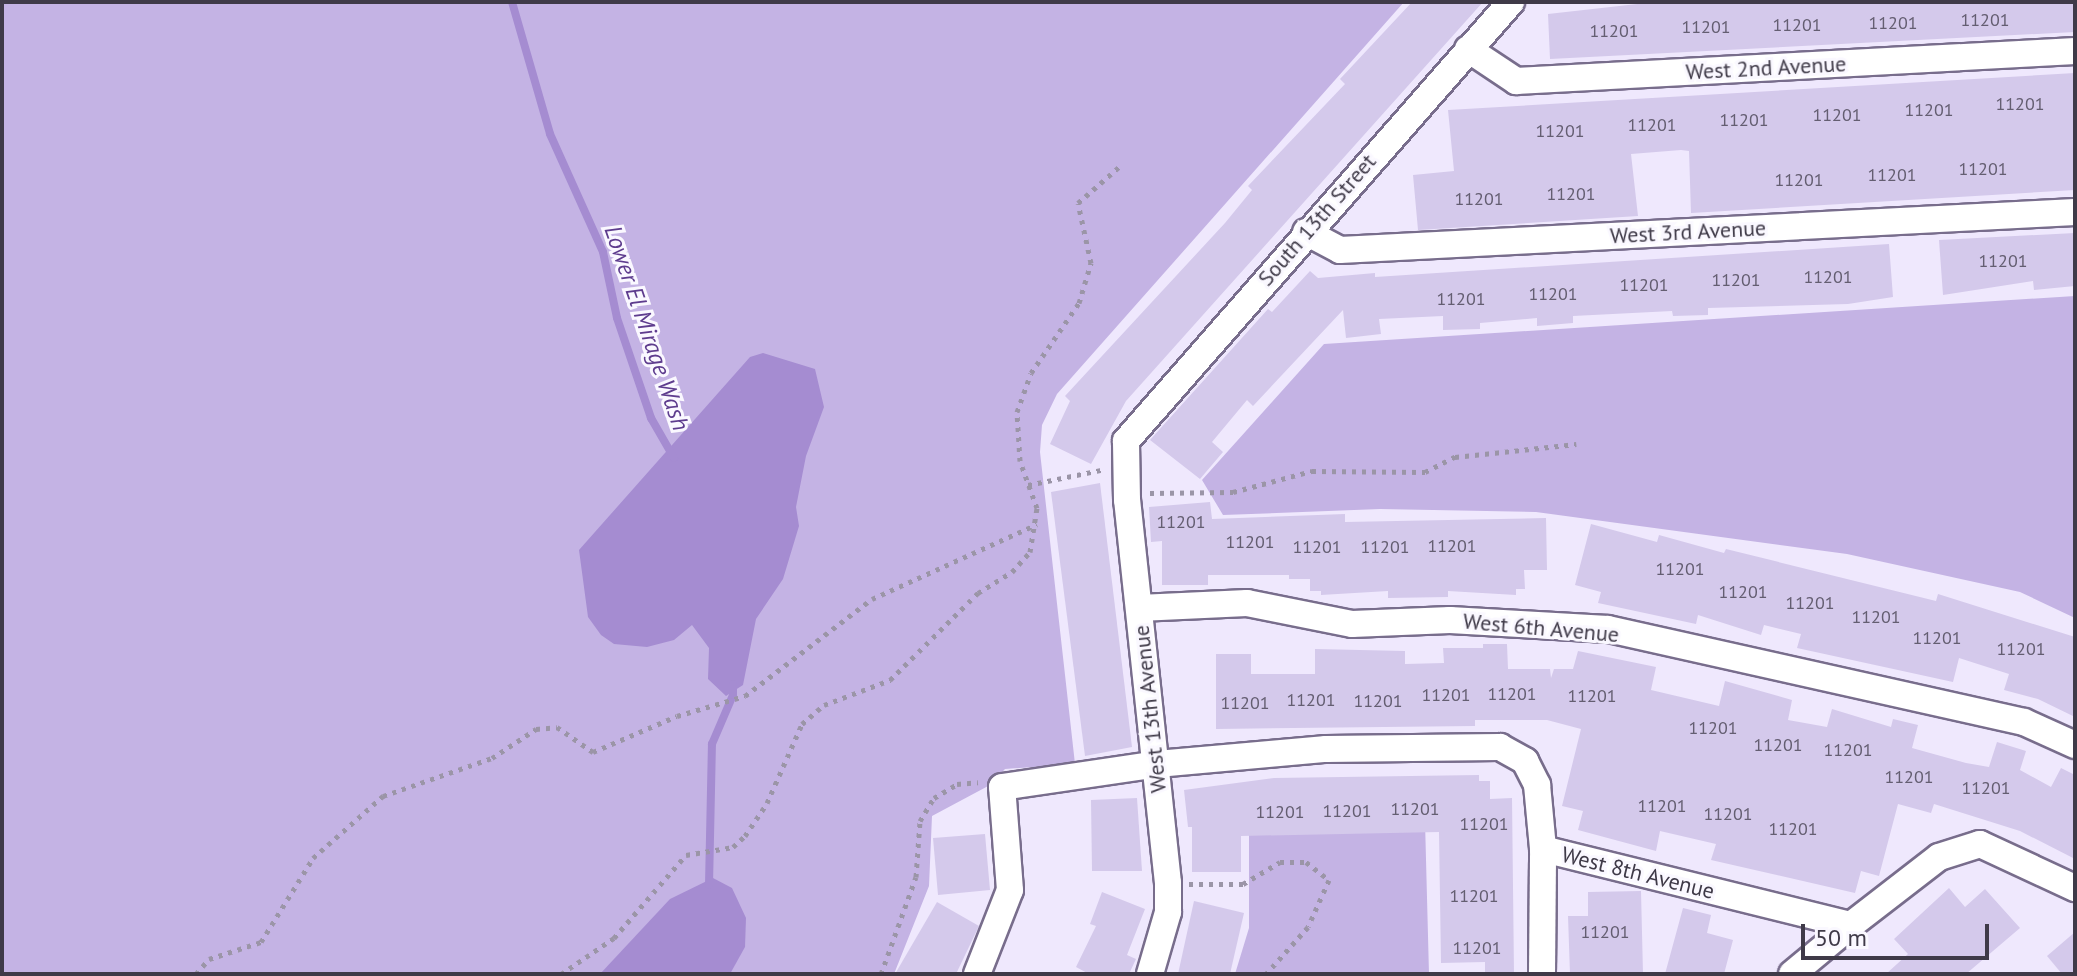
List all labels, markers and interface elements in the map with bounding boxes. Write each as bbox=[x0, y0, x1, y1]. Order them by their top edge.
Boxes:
house number: 11201 bbox=[1960, 9, 2010, 31]
house number: 11201 bbox=[1868, 12, 1918, 34]
house number: 11201 bbox=[1772, 14, 1822, 36]
house number: 11201 bbox=[1681, 16, 1731, 38]
house number: 11201 bbox=[1589, 20, 1639, 42]
street label: West 2nd Avenue bbox=[1685, 51, 1847, 85]
house number: 11201 bbox=[1995, 93, 2045, 115]
house number: 11201 bbox=[1904, 99, 1954, 121]
house number: 11201 bbox=[1812, 104, 1862, 126]
house number: 11201 bbox=[1719, 109, 1769, 131]
house number: 11201 bbox=[1627, 114, 1677, 136]
house number: 11201 bbox=[1535, 120, 1585, 142]
street label: South 13th Street bbox=[1253, 149, 1381, 291]
house number: 11201 bbox=[1958, 158, 2008, 180]
house number: 11201 bbox=[1867, 164, 1917, 186]
house number: 11201 bbox=[1774, 169, 1824, 191]
house number: 11201 bbox=[1546, 183, 1596, 205]
house number: 11201 bbox=[1454, 188, 1504, 210]
street label: West 3rd Avenue bbox=[1609, 215, 1767, 249]
water label: Lower El Mirage Wash bbox=[598, 221, 696, 435]
house number: 11201 bbox=[1978, 250, 2028, 272]
house number: 11201 bbox=[1803, 266, 1853, 288]
house number: 11201 bbox=[1711, 269, 1761, 291]
house number: 11201 bbox=[1619, 274, 1669, 296]
house number: 11201 bbox=[1528, 283, 1578, 305]
house number: 11201 bbox=[1436, 288, 1486, 310]
house number: 11201 bbox=[1156, 511, 1206, 533]
house number: 11201 bbox=[1225, 531, 1275, 553]
house number: 11201 bbox=[1427, 535, 1477, 557]
house number: 11201 bbox=[1292, 536, 1342, 558]
house number: 11201 bbox=[1360, 536, 1410, 558]
house number: 11201 bbox=[1655, 558, 1705, 580]
house number: 11201 bbox=[1718, 581, 1768, 603]
house number: 11201 bbox=[1785, 592, 1835, 614]
house number: 11201 bbox=[1851, 606, 1901, 628]
street label: West 6th Avenue bbox=[1462, 608, 1620, 648]
street label: West 13th Avenue bbox=[1128, 624, 1172, 794]
house number: 11201 bbox=[1912, 627, 1962, 649]
house number: 11201 bbox=[1996, 638, 2046, 660]
house number: 11201 bbox=[1487, 683, 1537, 705]
house number: 11201 bbox=[1421, 684, 1471, 706]
house number: 11201 bbox=[1567, 685, 1617, 707]
house number: 11201 bbox=[1286, 689, 1336, 711]
house number: 11201 bbox=[1353, 690, 1403, 712]
house number: 11201 bbox=[1220, 692, 1270, 714]
house number: 11201 bbox=[1688, 717, 1738, 739]
house number: 11201 bbox=[1753, 734, 1803, 756]
house number: 11201 bbox=[1823, 739, 1873, 761]
house number: 11201 bbox=[1884, 766, 1934, 788]
house number: 11201 bbox=[1961, 777, 2011, 799]
house number: 11201 bbox=[1637, 795, 1687, 817]
house number: 11201 bbox=[1390, 798, 1440, 820]
house number: 11201 bbox=[1322, 800, 1372, 822]
house number: 11201 bbox=[1255, 801, 1305, 823]
house number: 11201 bbox=[1703, 803, 1753, 825]
house number: 11201 bbox=[1459, 813, 1509, 835]
house number: 11201 bbox=[1768, 818, 1818, 840]
street label: West 8th Avenue bbox=[1559, 841, 1717, 905]
house number: 11201 bbox=[1449, 885, 1499, 907]
scale bar bbox=[1805, 908, 1993, 958]
house number: 11201 bbox=[1580, 921, 1630, 943]
text: 50 m bbox=[1815, 922, 1867, 953]
house number: 11201 bbox=[1452, 937, 1502, 959]

